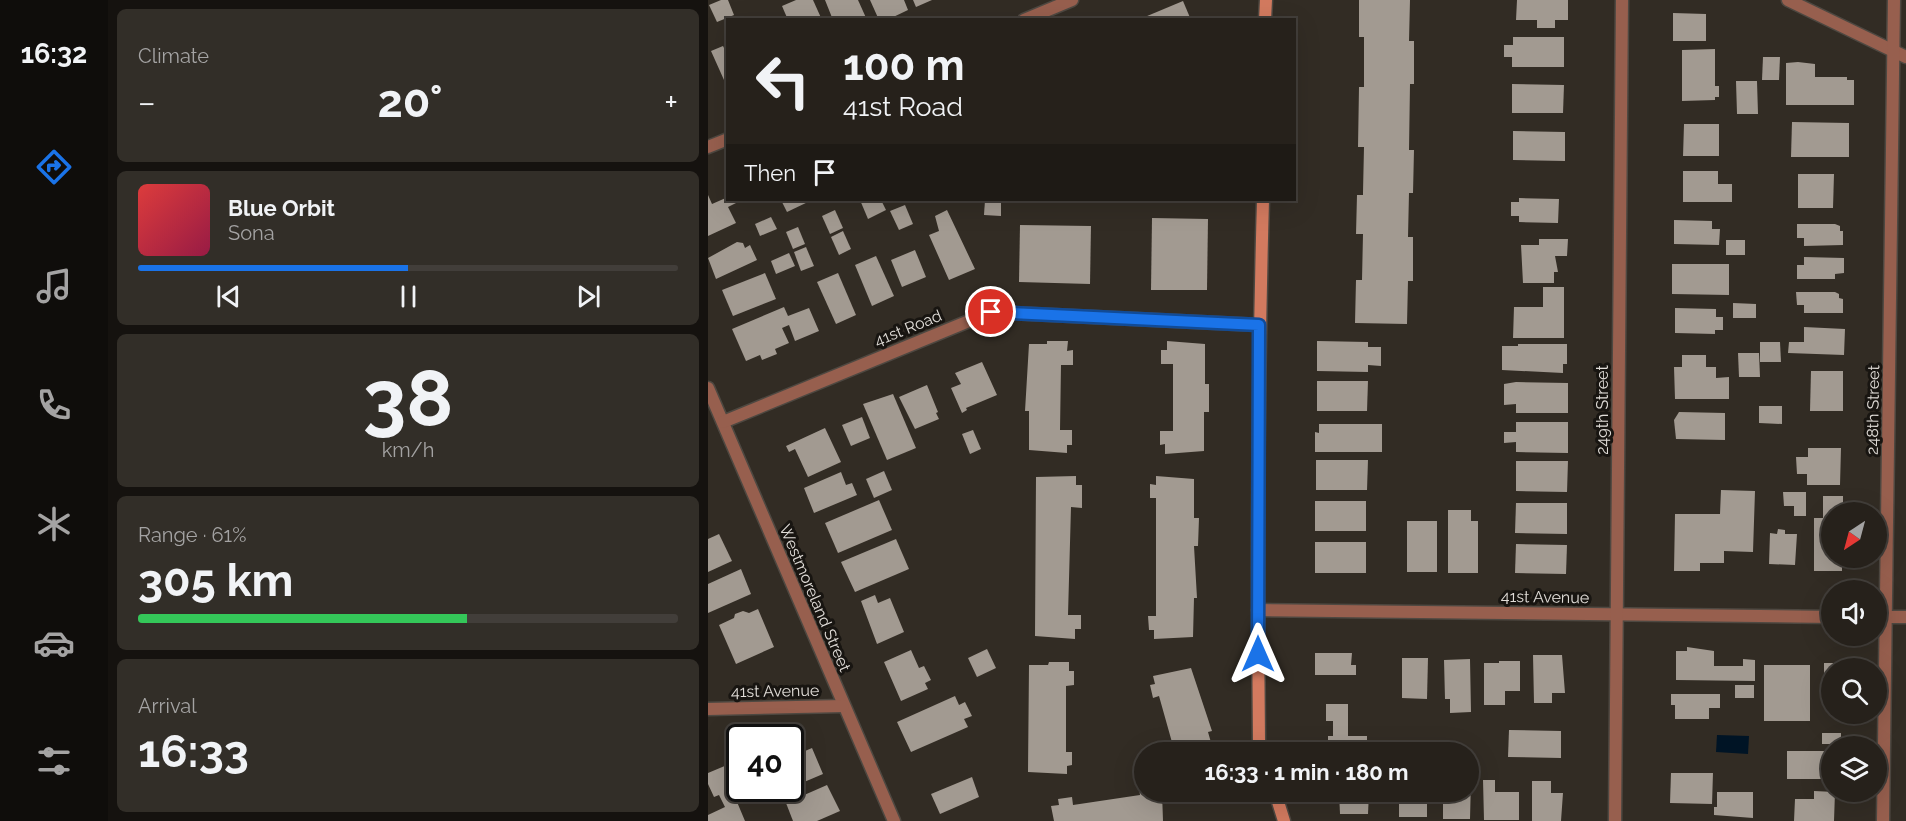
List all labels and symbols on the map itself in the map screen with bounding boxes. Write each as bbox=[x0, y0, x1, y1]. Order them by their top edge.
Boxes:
pin bbox=[965, 286, 1016, 337]
street label: 41st Road bbox=[871, 306, 945, 350]
street label: 248th Street bbox=[1863, 364, 1883, 455]
street label: 249th Street bbox=[1593, 365, 1612, 455]
north arrow bbox=[1821, 502, 1887, 568]
street label: Westmoreland Street bbox=[775, 522, 855, 675]
street label: 41st Avenue bbox=[1501, 587, 1589, 607]
position arrow bbox=[1226, 622, 1290, 686]
street label: 41st Avenue bbox=[731, 681, 819, 701]
speed limit sign: 40 bbox=[726, 724, 804, 802]

